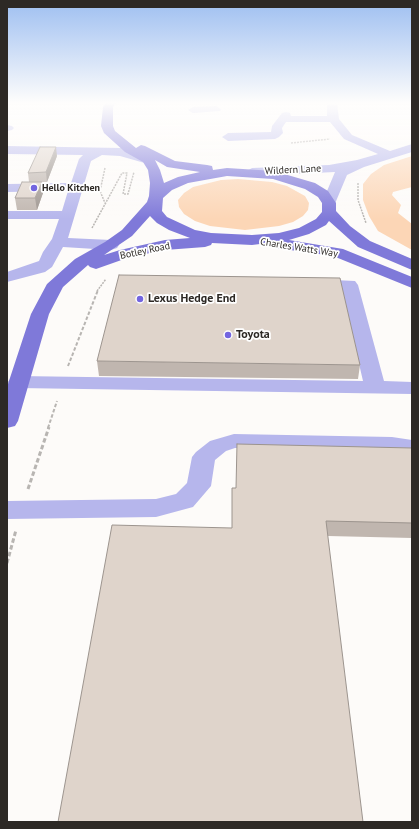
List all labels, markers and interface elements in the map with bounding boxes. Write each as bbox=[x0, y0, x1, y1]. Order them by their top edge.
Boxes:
street label: Wildern Lane bbox=[265, 163, 321, 177]
place label: Hello Kitchen bbox=[42, 182, 100, 194]
marker: Hello Kitchen bbox=[29, 183, 39, 193]
street label: Charles Watts Way bbox=[259, 236, 339, 260]
street label: Botley Road bbox=[119, 240, 171, 262]
place label: Lexus Hedge End bbox=[148, 292, 236, 306]
marker: Lexus Hedge End bbox=[135, 294, 145, 304]
place label: Toyota bbox=[236, 328, 270, 342]
marker: Toyota bbox=[223, 330, 233, 340]

